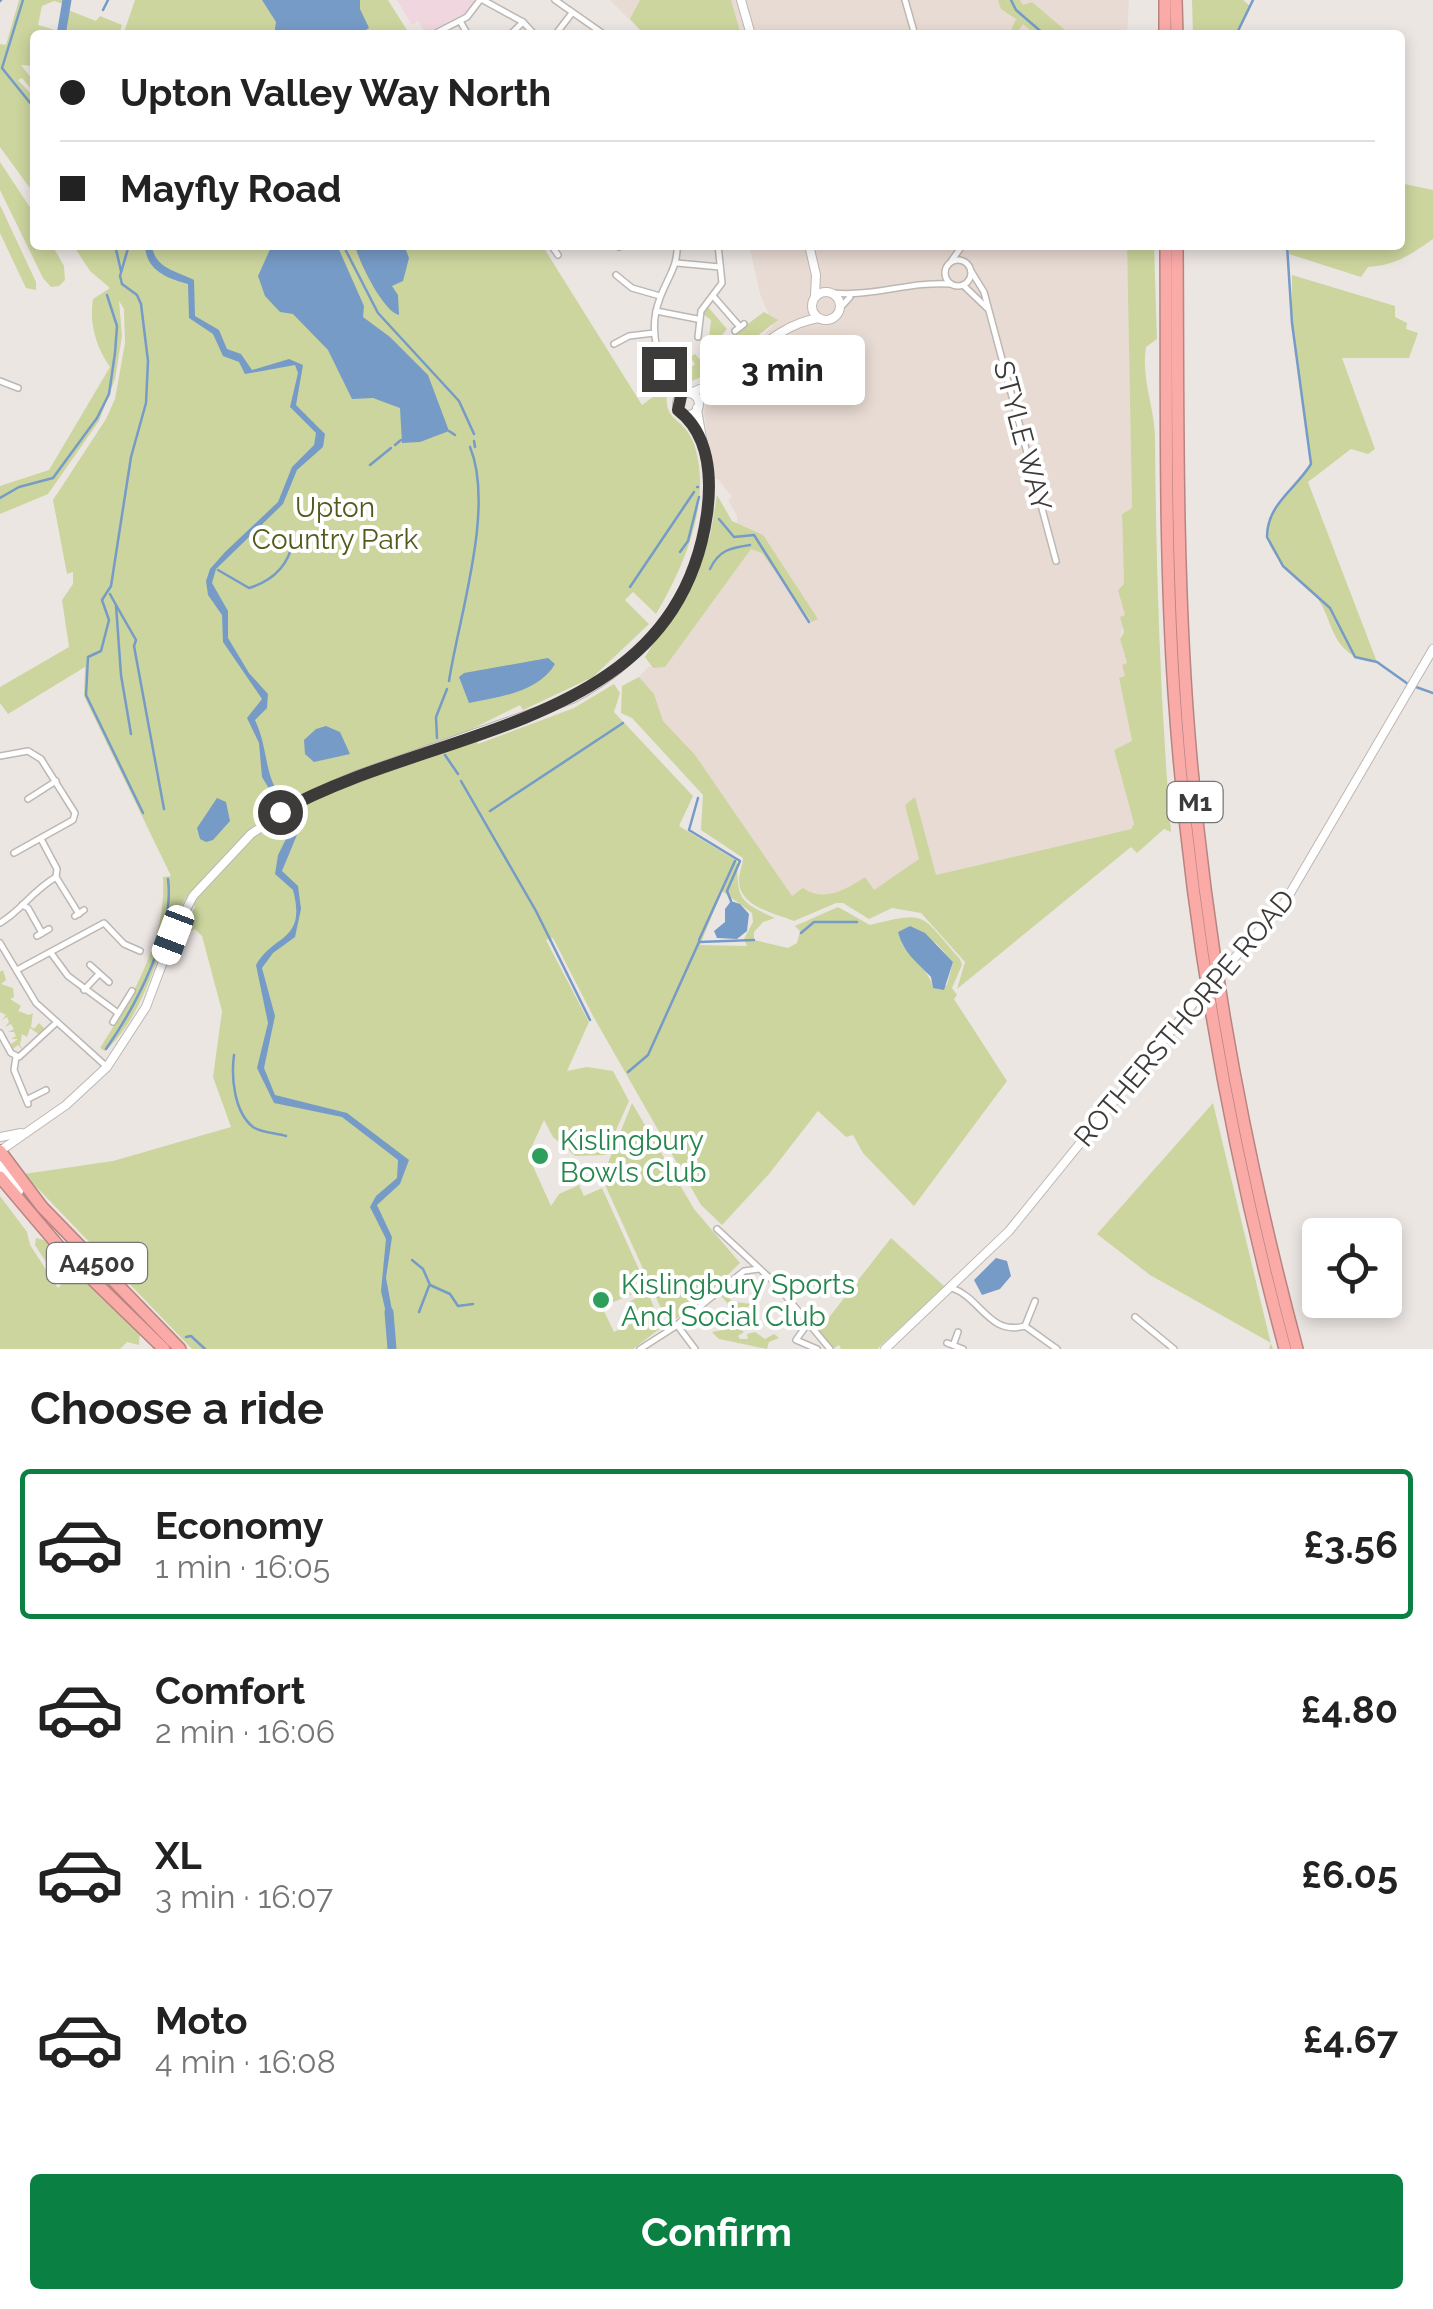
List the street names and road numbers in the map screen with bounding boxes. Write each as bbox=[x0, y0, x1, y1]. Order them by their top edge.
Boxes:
street label: STYLE WAY bbox=[987, 357, 1058, 515]
road number: M1 bbox=[1168, 782, 1222, 822]
street label: ROTHERSTHORPE ROAD bbox=[1067, 883, 1301, 1153]
road number: A4500 bbox=[47, 1243, 147, 1283]

